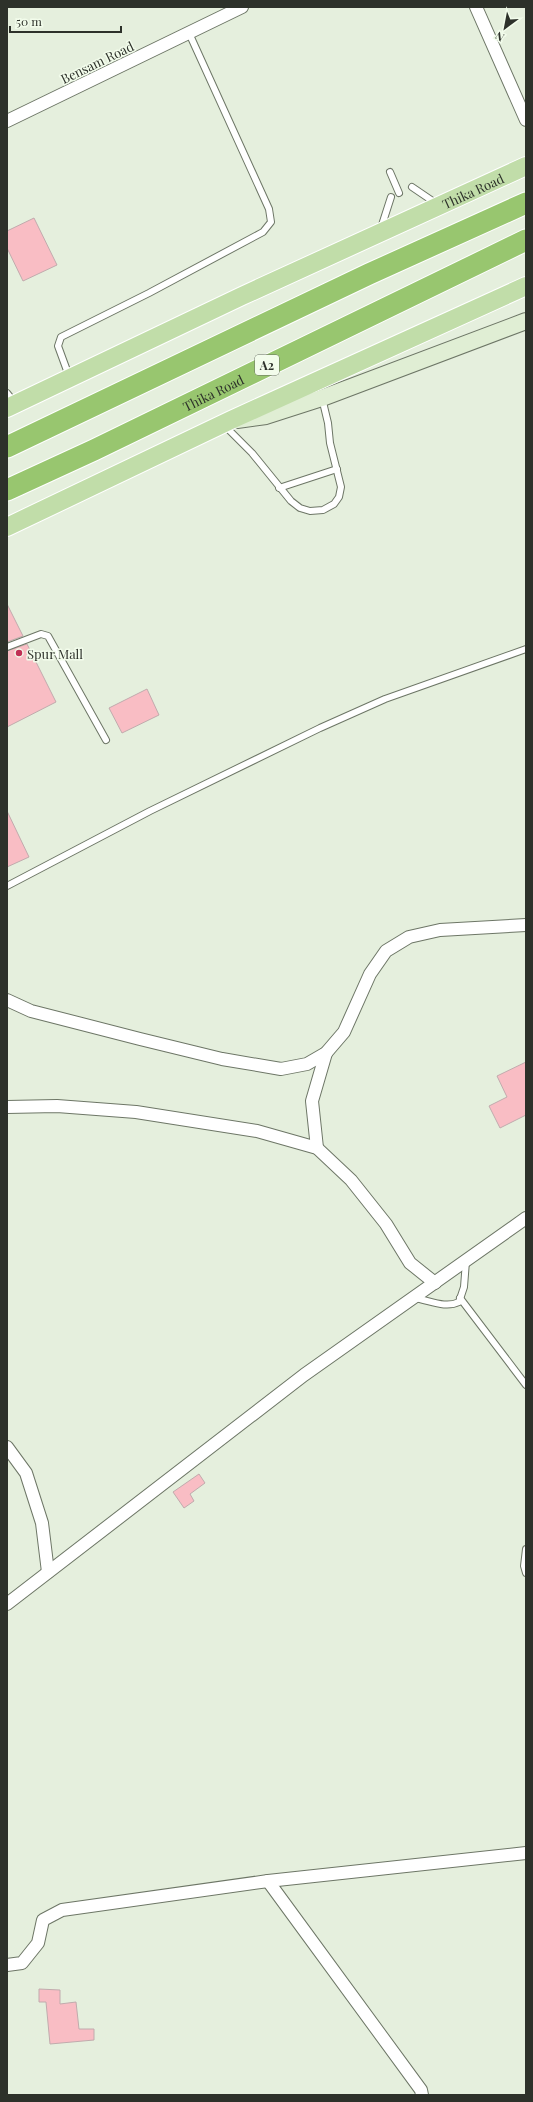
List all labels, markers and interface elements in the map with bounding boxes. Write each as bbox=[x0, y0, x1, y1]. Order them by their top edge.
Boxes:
scale bar bbox=[10, 8, 121, 34]
north arrow bbox=[485, 8, 525, 48]
text: 50 m bbox=[16, 13, 42, 29]
text: N bbox=[492, 28, 507, 45]
street label: Bensam Road bbox=[58, 37, 137, 87]
street label: Thika Road bbox=[439, 169, 506, 212]
road number: A2 bbox=[255, 355, 279, 375]
street label: Thika Road bbox=[180, 370, 247, 414]
place label: Spur Mall bbox=[27, 645, 83, 662]
marker: Spur Mall bbox=[14, 648, 24, 658]

